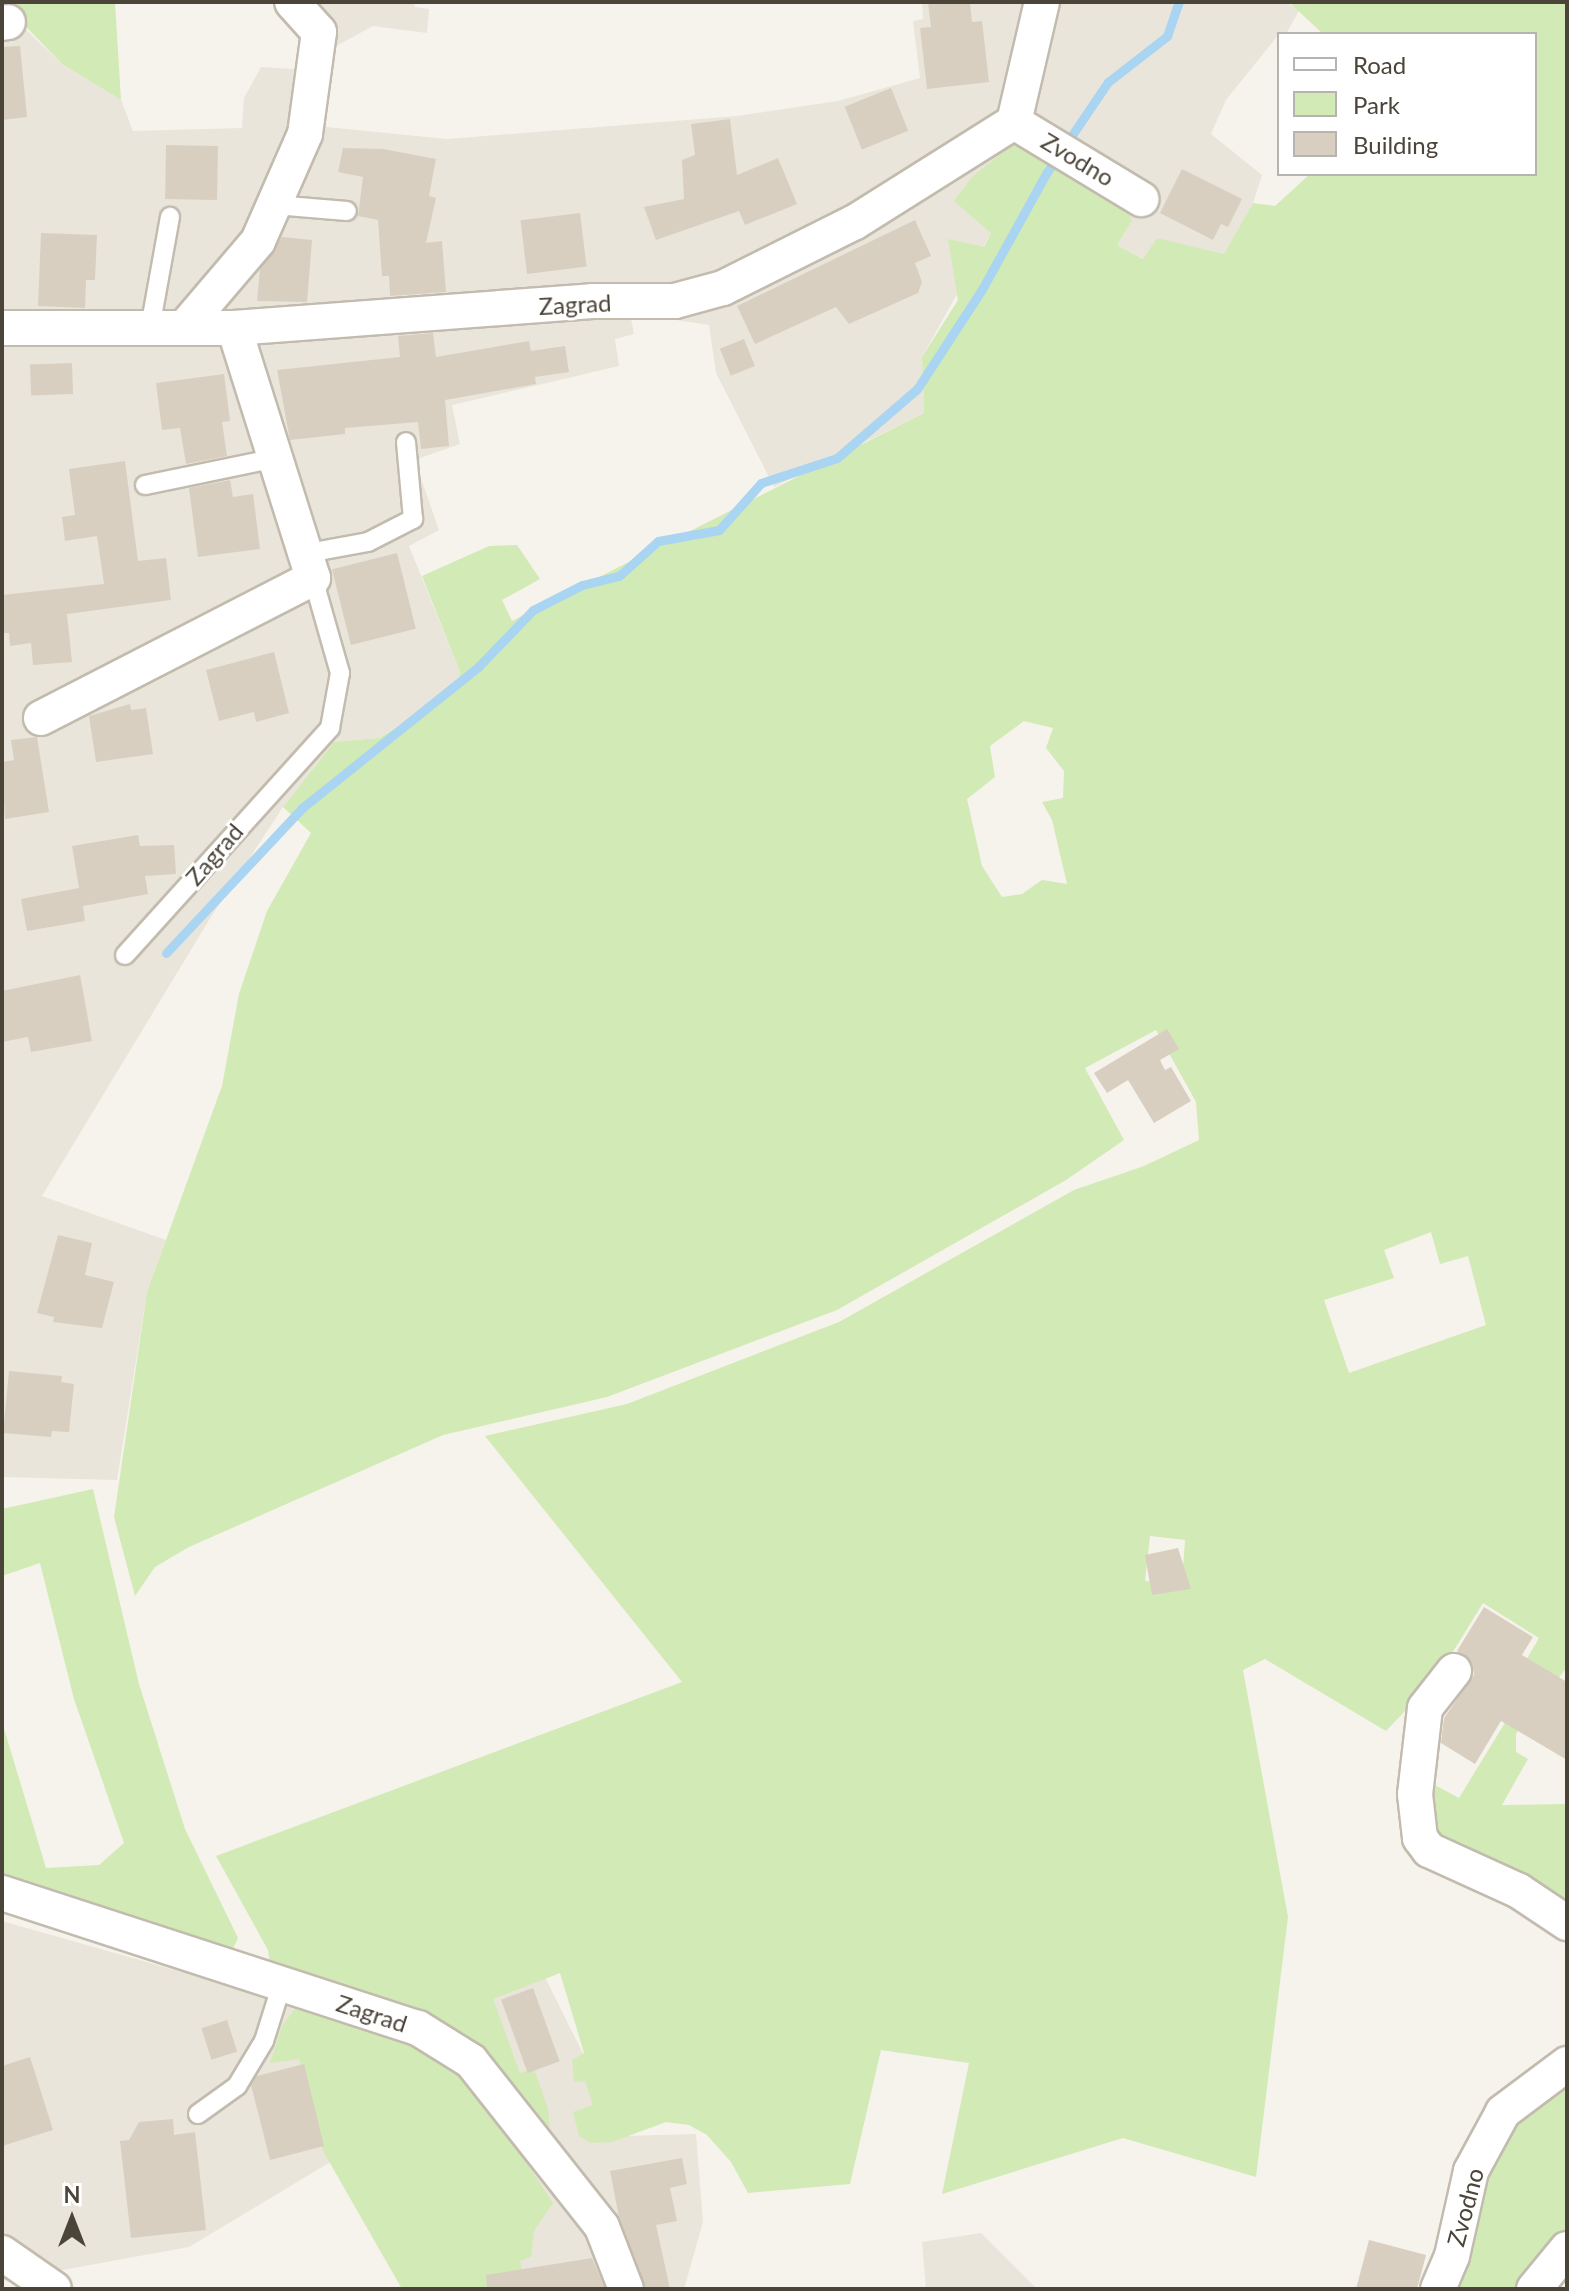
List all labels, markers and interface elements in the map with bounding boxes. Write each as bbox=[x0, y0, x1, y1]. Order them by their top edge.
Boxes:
legend bbox=[1277, 32, 1537, 176]
text: Road bbox=[1353, 50, 1406, 79]
text: Park bbox=[1353, 90, 1400, 119]
street label: Zvodno bbox=[1036, 126, 1120, 192]
text: Building bbox=[1353, 130, 1438, 159]
street label: Zagrad bbox=[538, 288, 612, 320]
street label: Zagrad bbox=[179, 817, 249, 891]
street label: Zagrad bbox=[333, 1988, 411, 2038]
street label: Zvodno bbox=[1441, 2165, 1489, 2249]
north arrow bbox=[32, 2179, 112, 2259]
text: N bbox=[64, 2181, 80, 2208]

